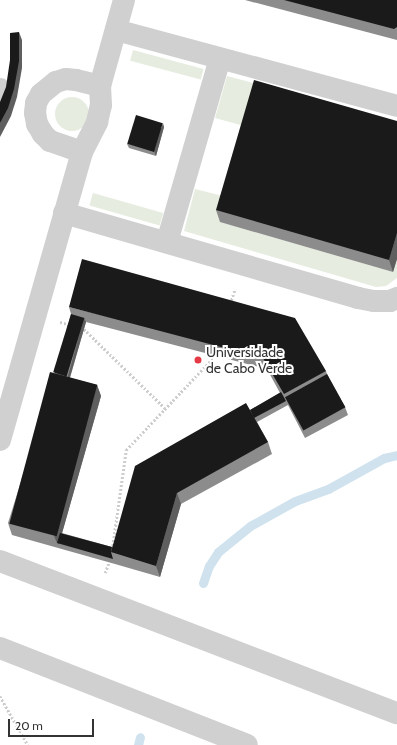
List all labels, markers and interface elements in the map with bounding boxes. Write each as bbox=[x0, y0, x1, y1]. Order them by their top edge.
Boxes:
place label: Universidade de Cabo Verde bbox=[206, 344, 292, 376]
marker: Universidade de Cabo Verde bbox=[193, 355, 203, 365]
scale bar bbox=[10, 711, 96, 737]
text: 20 m bbox=[15, 718, 43, 733]

